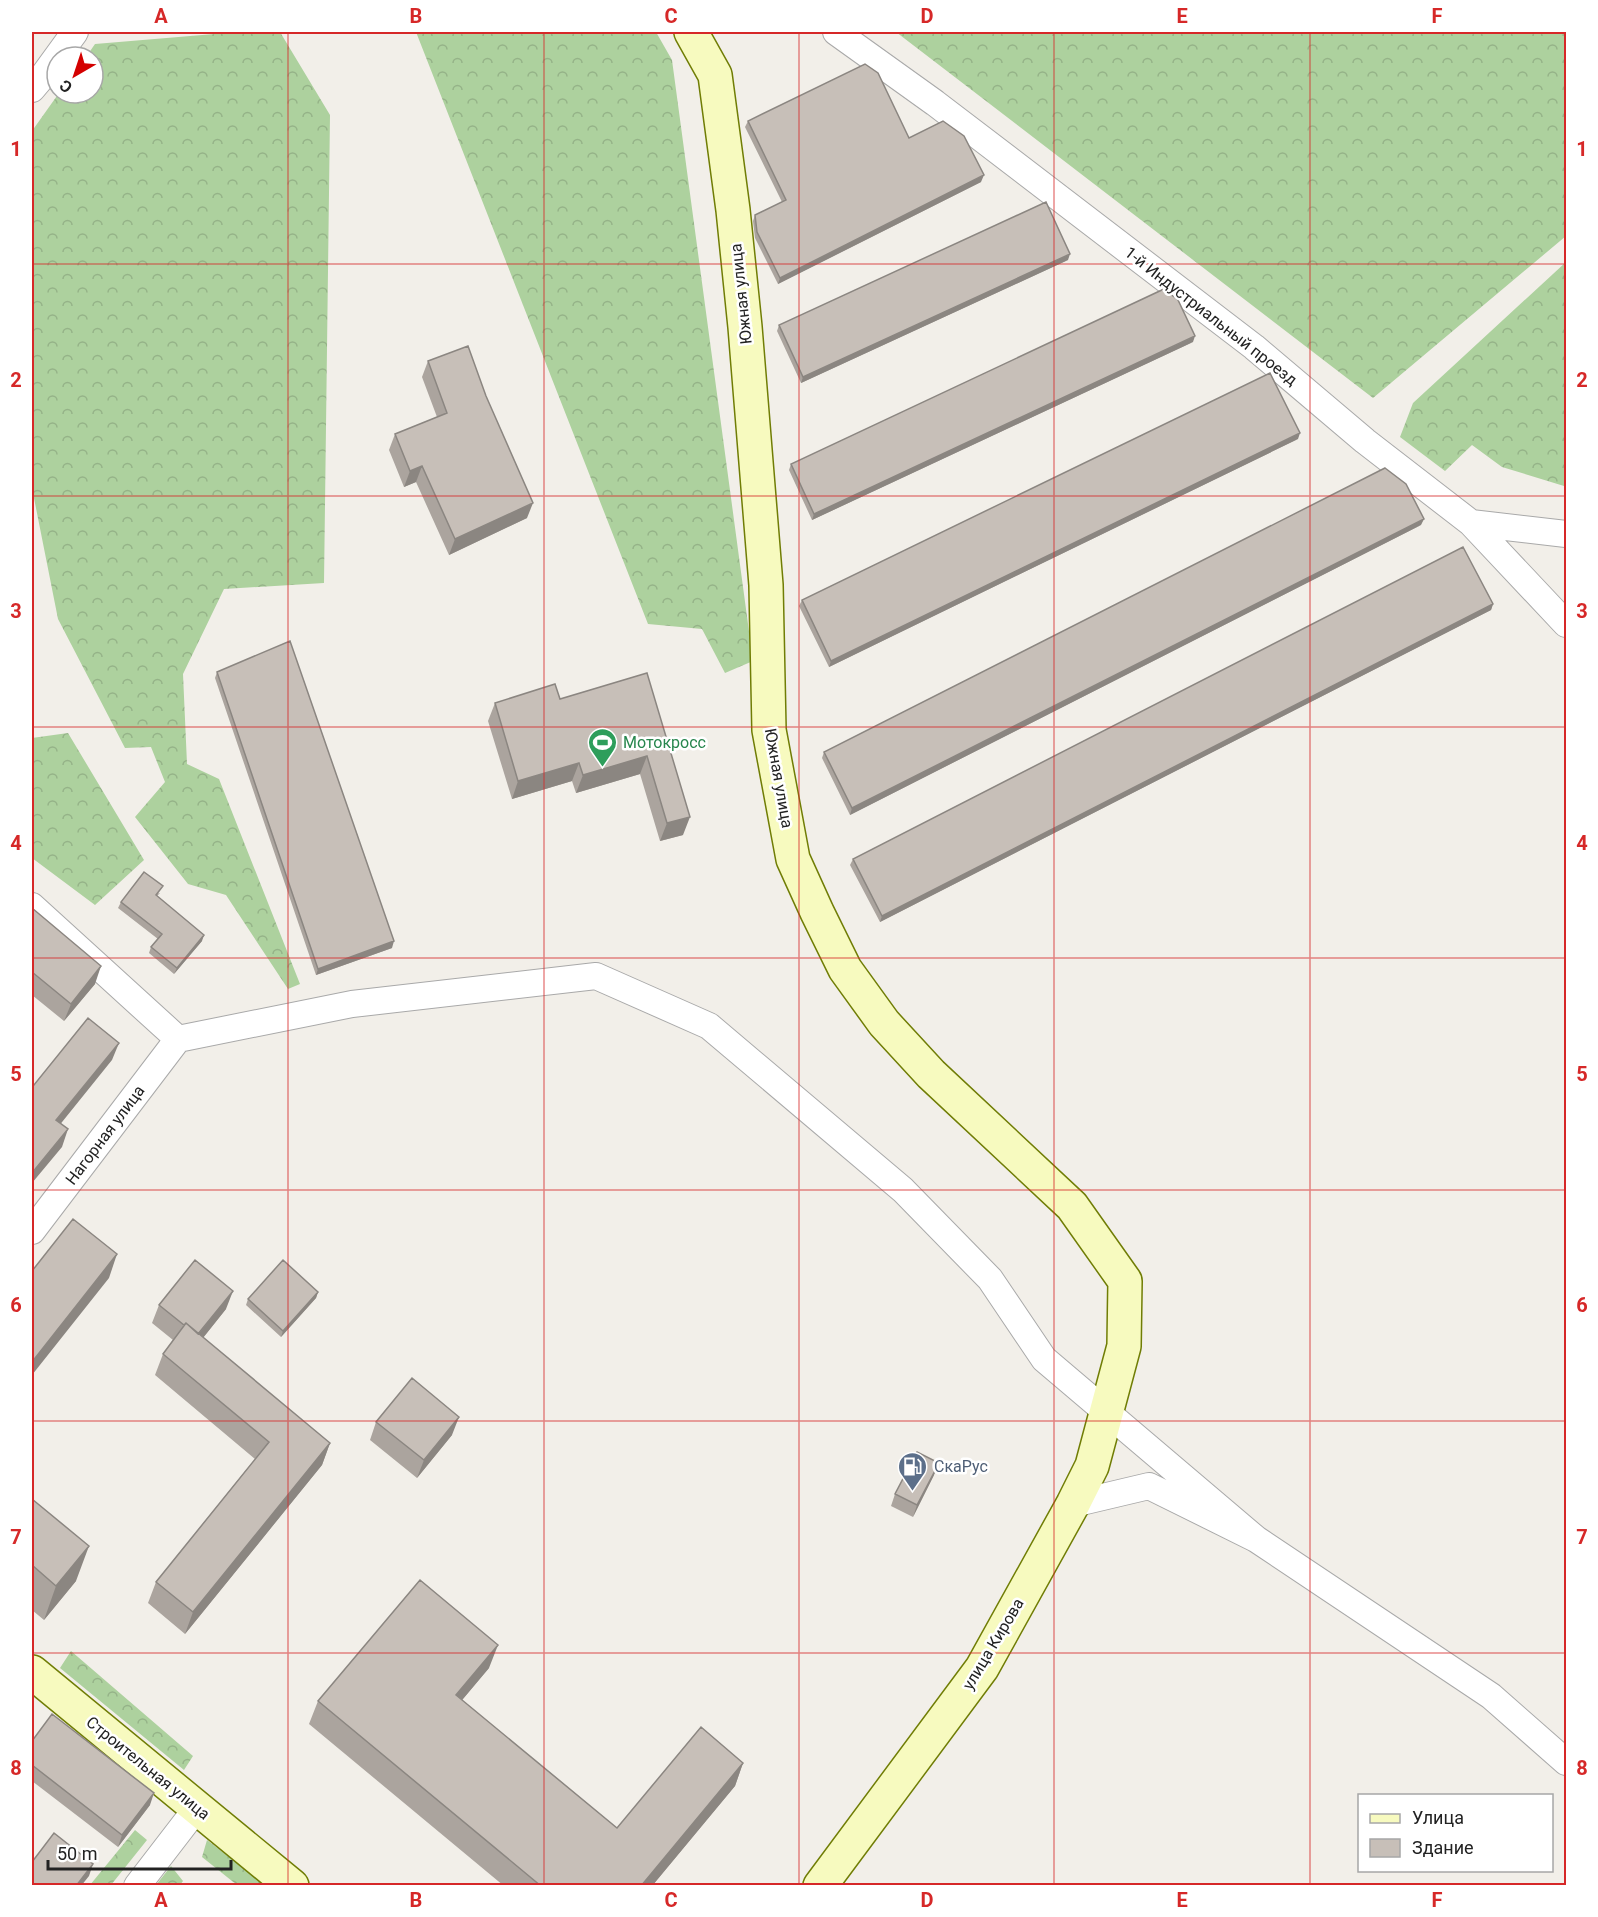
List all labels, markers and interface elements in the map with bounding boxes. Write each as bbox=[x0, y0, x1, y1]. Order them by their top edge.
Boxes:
text: A bbox=[154, 4, 168, 28]
text: B bbox=[410, 4, 422, 28]
text: C bbox=[664, 4, 678, 28]
text: D bbox=[921, 4, 934, 28]
text: E bbox=[1176, 4, 1188, 28]
text: F bbox=[1432, 4, 1443, 28]
north arrow bbox=[45, 45, 105, 105]
text: С bbox=[56, 76, 76, 97]
text: 1 bbox=[10, 137, 22, 161]
text: 1 bbox=[1576, 137, 1588, 161]
street label: Южная улица bbox=[726, 243, 756, 345]
street label: 1-й Индустриальный проезд bbox=[1121, 243, 1301, 390]
text: 2 bbox=[10, 368, 22, 392]
text: 2 bbox=[1576, 368, 1588, 392]
text: 3 bbox=[10, 599, 22, 623]
text: 3 bbox=[1576, 599, 1588, 623]
sports icon: Мотокросс bbox=[586, 726, 618, 768]
street label: Южная улица bbox=[761, 727, 797, 829]
place label: Мотокросс bbox=[623, 733, 706, 752]
text: 4 bbox=[10, 831, 22, 855]
text: 4 bbox=[1576, 831, 1588, 855]
text: 5 bbox=[10, 1062, 22, 1086]
text: 5 bbox=[1576, 1062, 1588, 1086]
street label: Нагорная улица bbox=[61, 1082, 149, 1188]
text: 6 bbox=[10, 1293, 22, 1317]
text: 6 bbox=[1576, 1293, 1588, 1317]
fuel station icon: СкаРус bbox=[897, 1450, 929, 1492]
place label: СкаРус bbox=[934, 1457, 988, 1476]
text: 7 bbox=[10, 1525, 22, 1549]
text: 7 bbox=[1576, 1525, 1588, 1549]
street label: улица Кирова bbox=[958, 1595, 1028, 1693]
street label: Строительная улица bbox=[82, 1712, 214, 1824]
text: 8 bbox=[10, 1756, 22, 1780]
text: 8 bbox=[1576, 1756, 1588, 1780]
legend bbox=[1358, 1794, 1553, 1872]
text: Улица bbox=[1412, 1807, 1464, 1828]
scale bar bbox=[48, 1833, 231, 1871]
text: Здание bbox=[1412, 1837, 1474, 1858]
text: 50 m bbox=[57, 1843, 97, 1864]
text: A bbox=[154, 1888, 168, 1912]
text: B bbox=[410, 1888, 422, 1912]
text: C bbox=[664, 1888, 678, 1912]
text: D bbox=[921, 1888, 934, 1912]
text: E bbox=[1176, 1888, 1188, 1912]
text: F bbox=[1432, 1888, 1443, 1912]

